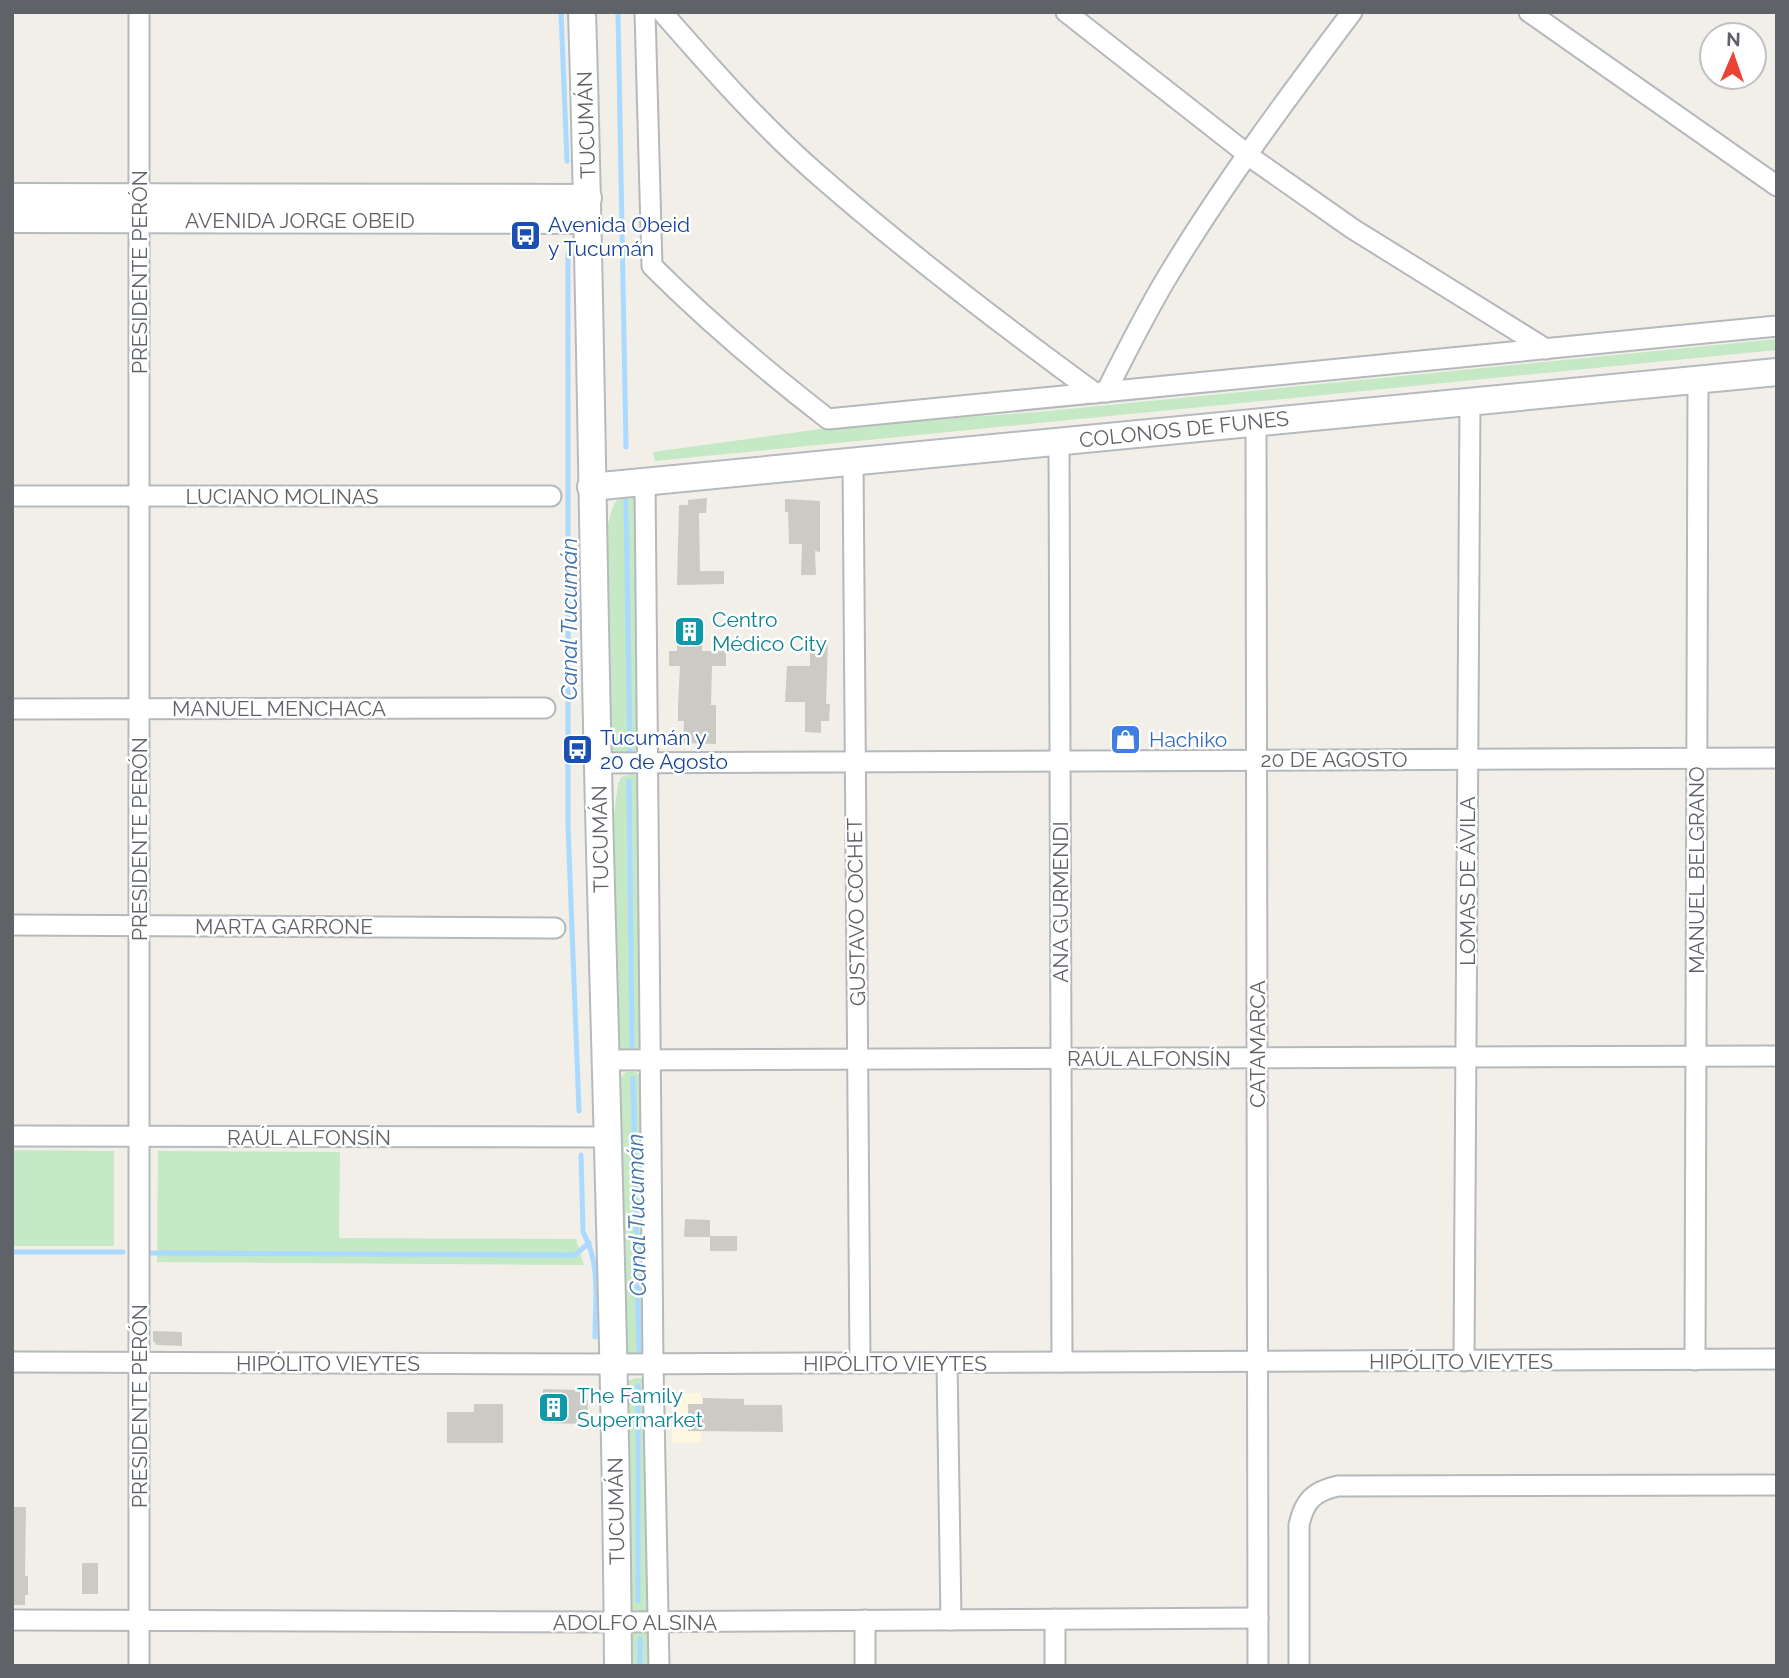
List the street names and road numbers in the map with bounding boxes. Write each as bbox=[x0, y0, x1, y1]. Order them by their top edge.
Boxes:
street label: TUCUMÁN bbox=[572, 71, 600, 179]
street label: PRESIDENTE PERÓN bbox=[127, 170, 152, 374]
street label: AVENIDA JORGE OBEID bbox=[185, 208, 415, 233]
street label: COLONOS DE FUNES bbox=[1078, 406, 1290, 452]
street label: LUCIANO MOLINAS bbox=[185, 484, 379, 509]
street label: MANUEL MENCHACA bbox=[172, 696, 386, 721]
street label: PRESIDENTE PERÓN bbox=[127, 737, 152, 941]
street label: 20 DE AGOSTO bbox=[1261, 747, 1407, 772]
street label: MANUEL BELGRANO bbox=[1684, 766, 1709, 974]
street label: TUCUMÁN bbox=[587, 785, 613, 893]
street label: LOMAS DE ÁVILA bbox=[1455, 796, 1480, 966]
street label: GUSTAVO COCHET bbox=[842, 817, 870, 1006]
street label: ANA GURMENDI bbox=[1048, 821, 1073, 983]
street label: MARTA GARRONE bbox=[195, 914, 373, 939]
street label: CATAMARCA bbox=[1245, 980, 1270, 1108]
street label: RAÚL ALFONSÍN bbox=[1067, 1046, 1231, 1071]
street label: RAÚL ALFONSÍN bbox=[227, 1125, 391, 1150]
street label: PRESIDENTE PERÓN bbox=[127, 1304, 152, 1508]
street label: HIPÓLITO VIEYTES bbox=[1369, 1349, 1553, 1374]
street label: HIPÓLITO VIEYTES bbox=[236, 1351, 420, 1376]
street label: HIPÓLITO VIEYTES bbox=[803, 1351, 987, 1376]
street label: TUCUMÁN bbox=[603, 1457, 629, 1565]
street label: ADOLFO ALSINA bbox=[553, 1610, 717, 1635]

